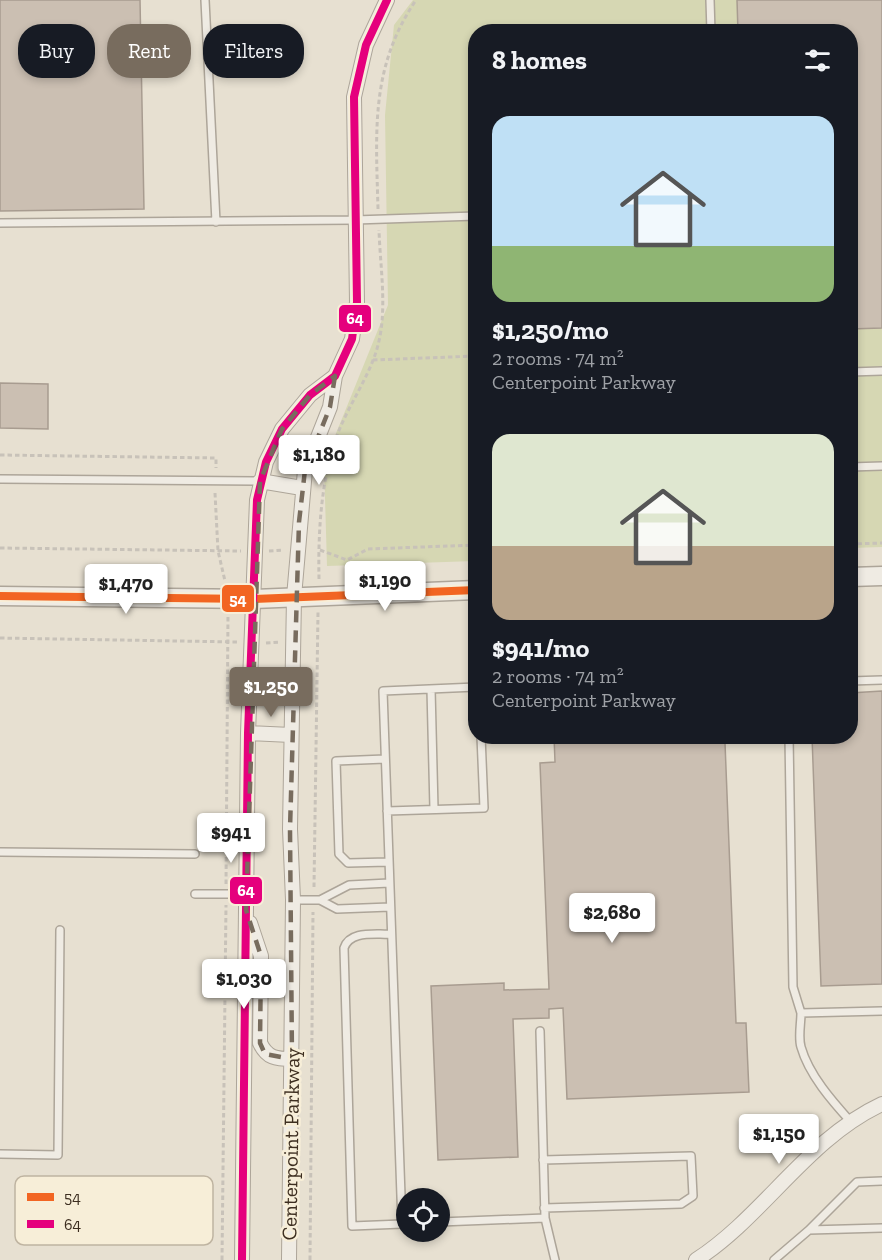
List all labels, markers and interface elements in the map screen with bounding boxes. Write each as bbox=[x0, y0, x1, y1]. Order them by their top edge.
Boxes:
chip: Buy bbox=[18, 24, 95, 78]
chip: Rent bbox=[107, 24, 191, 78]
chip: Filters bbox=[203, 24, 304, 78]
text: 8 homes bbox=[492, 44, 587, 76]
icon: filters bbox=[801, 44, 834, 77]
icon: home bbox=[609, 155, 717, 263]
line badge: 64 bbox=[338, 304, 372, 333]
text: 64 bbox=[346, 309, 364, 328]
text: $1,250/mo bbox=[492, 314, 609, 346]
text: 2 rooms · 74 m² bbox=[492, 346, 624, 370]
text: Centerpoint Parkway bbox=[492, 370, 676, 394]
pin: $1,180 bbox=[270, 435, 368, 486]
text: $1,180 bbox=[293, 442, 345, 466]
icon: home bbox=[609, 473, 717, 581]
pin: $1,190 bbox=[336, 561, 434, 612]
pin: $1,470 bbox=[77, 564, 175, 615]
text: $1,190 bbox=[359, 568, 411, 592]
text: $1,470 bbox=[99, 571, 153, 595]
line badge: 54 bbox=[221, 584, 255, 613]
text: 54 bbox=[229, 590, 247, 609]
text: $941/mo bbox=[492, 632, 589, 664]
text: 2 rooms · 74 m² bbox=[492, 664, 624, 688]
pin: $1,250 bbox=[222, 667, 320, 718]
text: $1,250 bbox=[243, 674, 299, 698]
text: Centerpoint Parkway bbox=[492, 688, 676, 712]
pin: $941 bbox=[195, 813, 267, 864]
text: $941 bbox=[211, 820, 251, 844]
line badge: 64 bbox=[229, 876, 263, 905]
text: 64 bbox=[237, 881, 255, 900]
pin: $2,680 bbox=[563, 893, 661, 944]
text: $2,680 bbox=[583, 900, 641, 924]
pin: $1,030 bbox=[195, 959, 293, 1010]
text: $1,030 bbox=[216, 966, 272, 990]
street label: Centerpoint Parkway bbox=[276, 1047, 305, 1241]
pin: $1,150 bbox=[730, 1114, 828, 1165]
text: $1,150 bbox=[753, 1121, 805, 1145]
legend bbox=[15, 1176, 213, 1245]
text: 54 bbox=[64, 1188, 81, 1207]
map controls bbox=[396, 1188, 450, 1242]
button: locate bbox=[396, 1188, 450, 1242]
text: 64 bbox=[64, 1215, 81, 1234]

